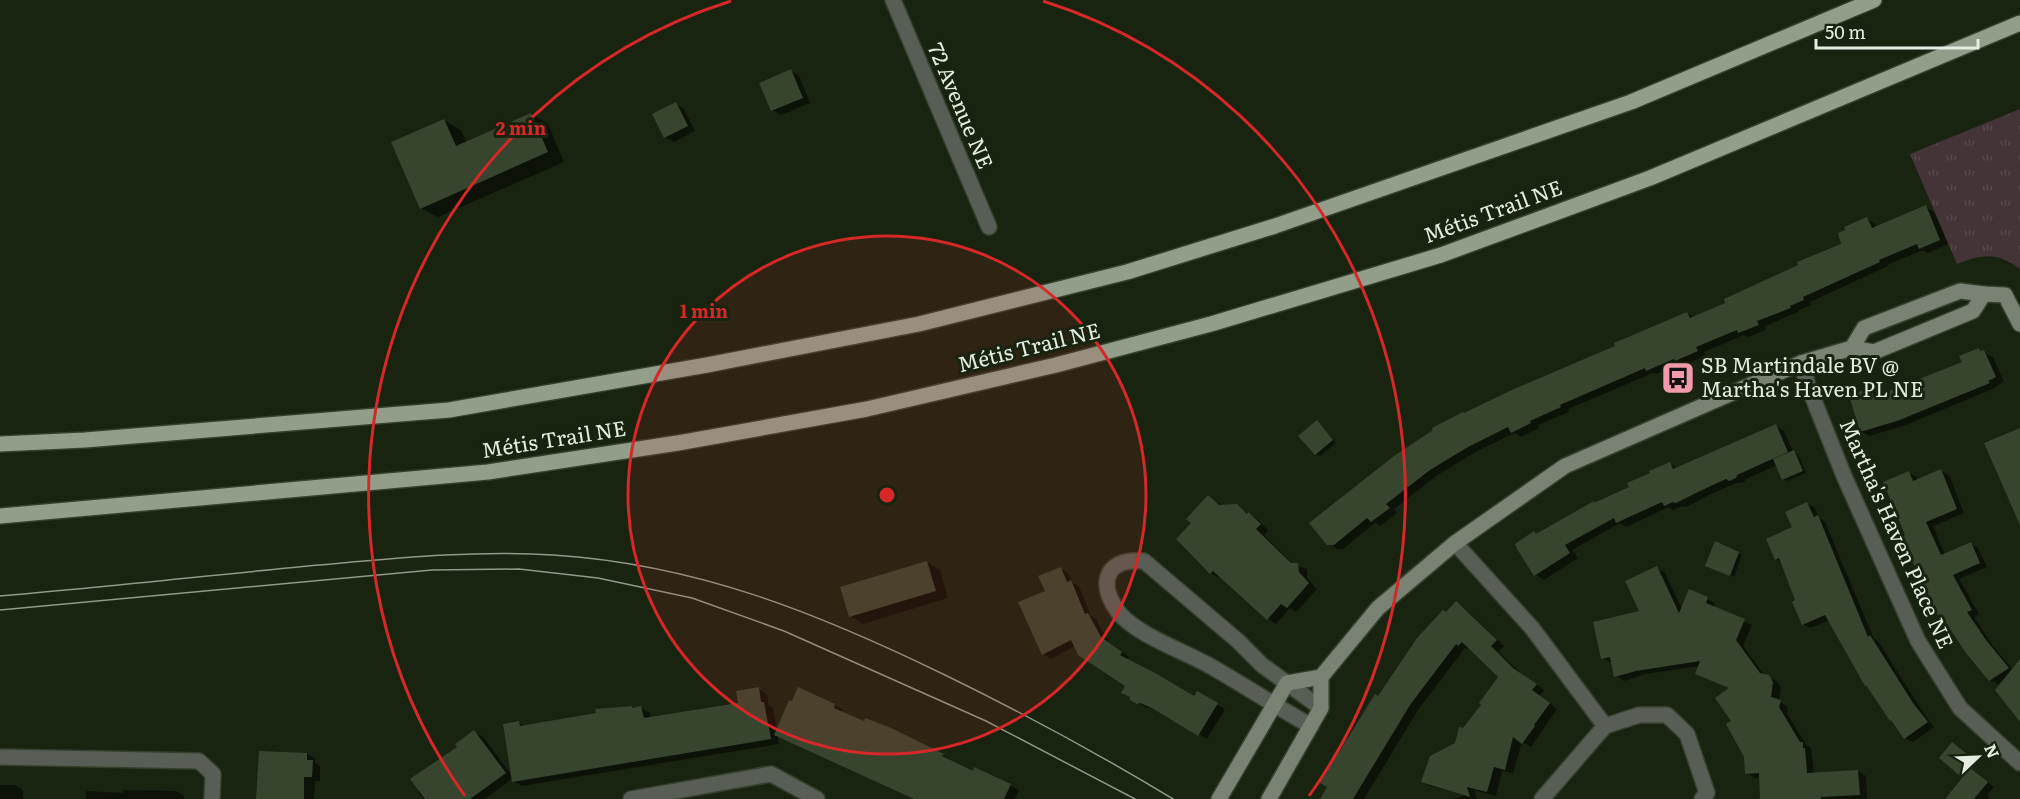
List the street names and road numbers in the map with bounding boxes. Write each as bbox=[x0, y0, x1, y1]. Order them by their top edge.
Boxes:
street label: 72 Avenue NE bbox=[922, 37, 1003, 173]
street label: Métis Trail NE bbox=[1418, 170, 1566, 249]
street label: Métis Trail NE bbox=[954, 313, 1103, 378]
street label: Métis Trail NE bbox=[479, 411, 628, 464]
street label: Martha's Haven Place NE bbox=[1834, 413, 1963, 653]

